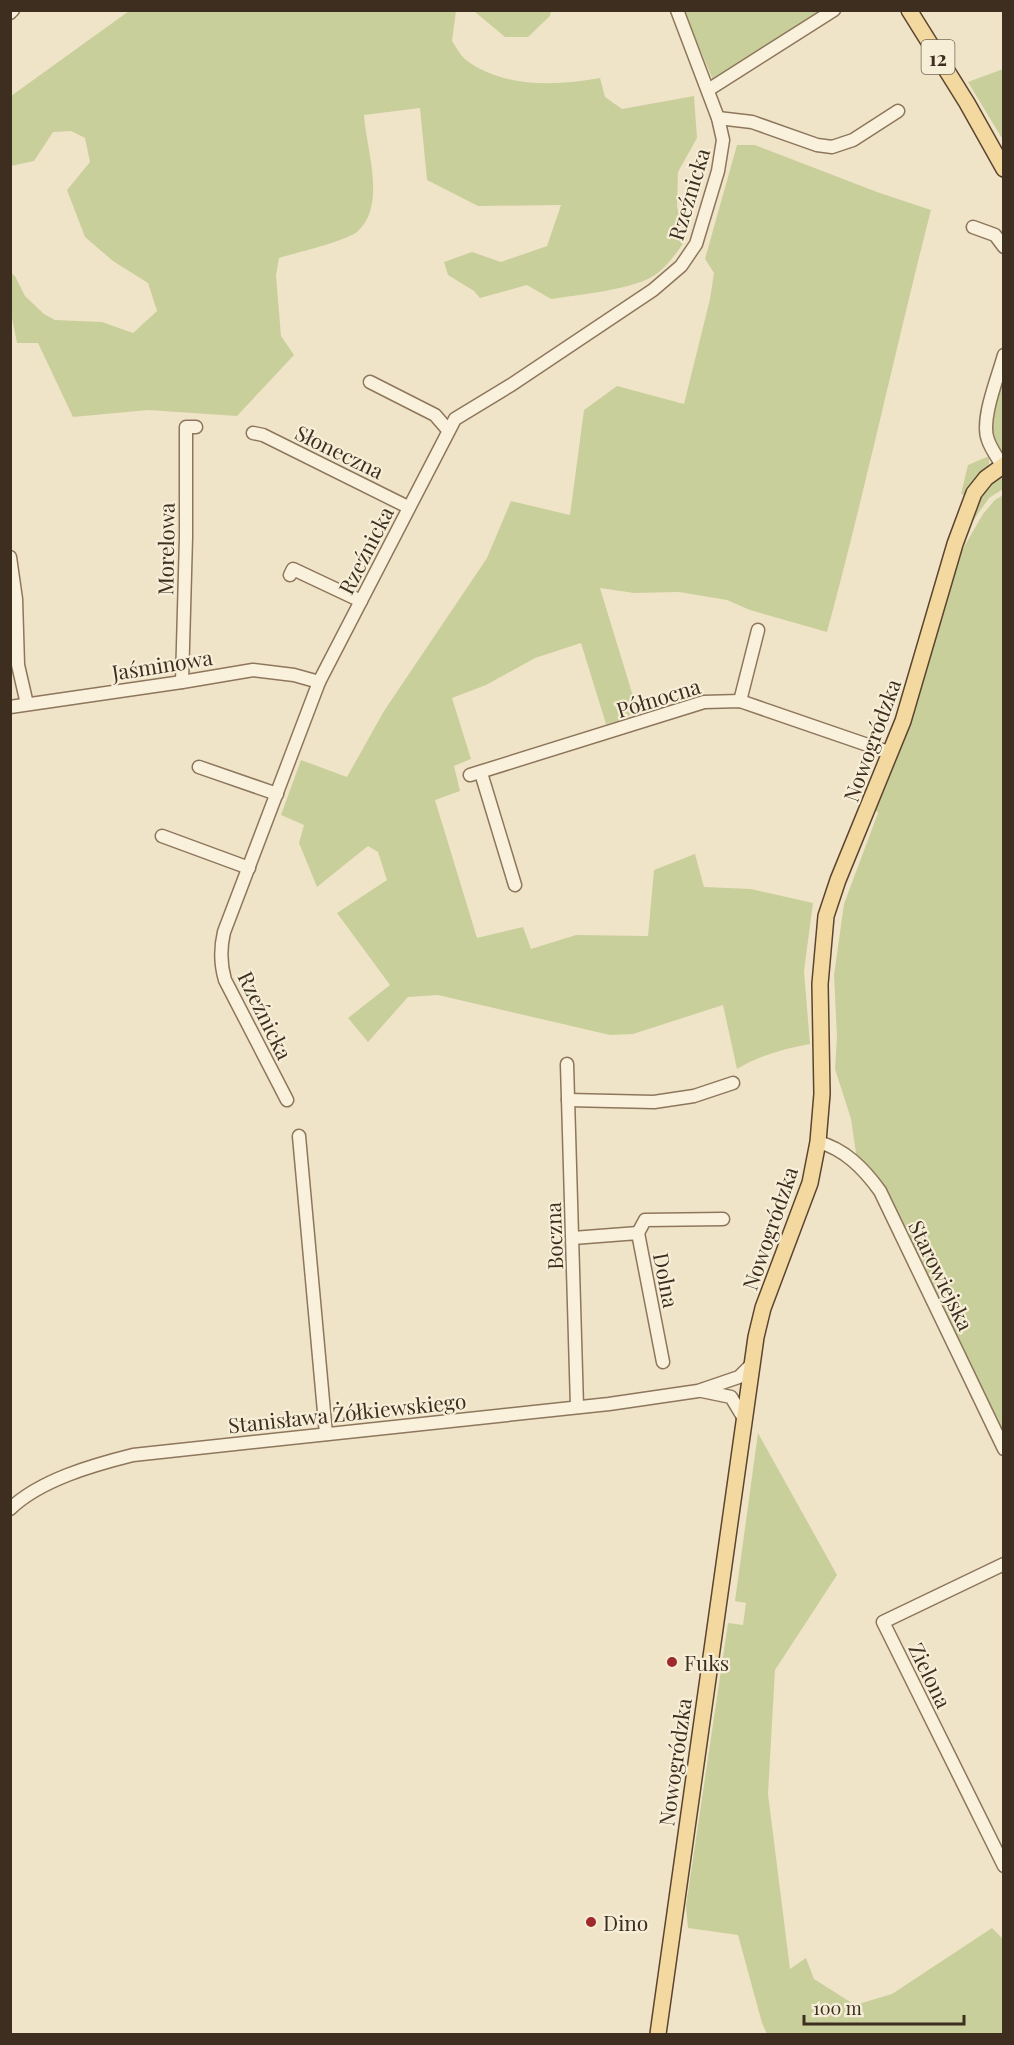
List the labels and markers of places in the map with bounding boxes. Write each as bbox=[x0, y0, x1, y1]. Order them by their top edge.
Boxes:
place label: Fuks bbox=[684, 1648, 729, 1676]
marker: Fuks bbox=[665, 1655, 679, 1669]
place label: Dino bbox=[603, 1908, 648, 1936]
marker: Dino bbox=[584, 1915, 598, 1929]

